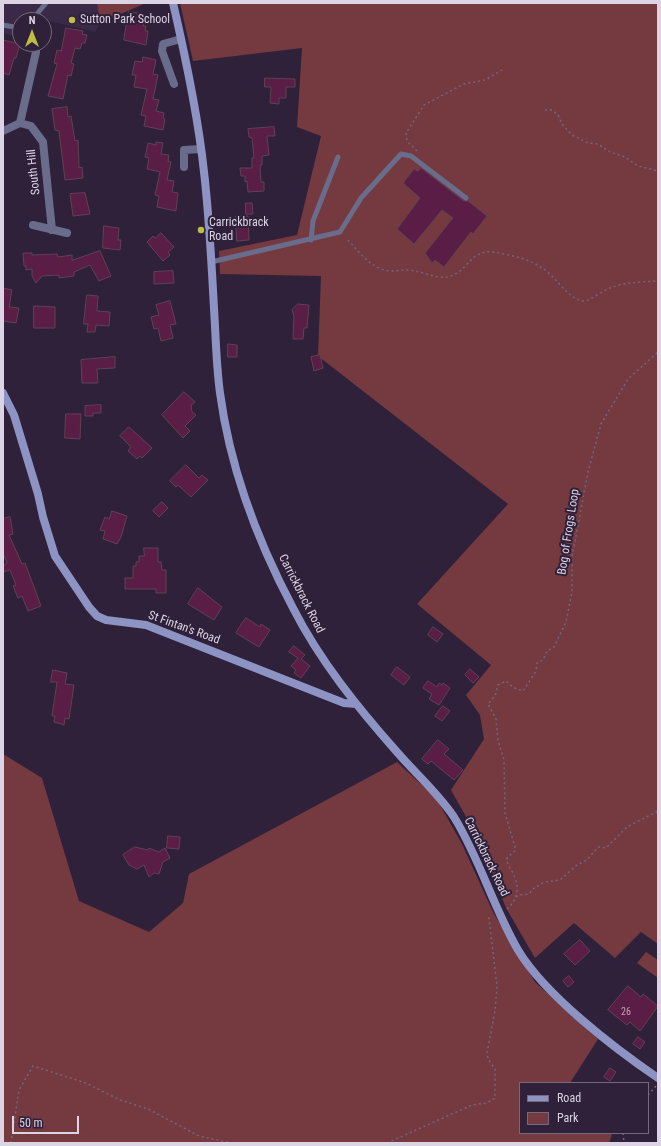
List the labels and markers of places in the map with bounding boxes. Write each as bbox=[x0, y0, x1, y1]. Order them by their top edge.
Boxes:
place label: Sutton Park School bbox=[80, 13, 170, 27]
marker: Sutton Park School bbox=[67, 15, 77, 25]
place label: Carrickbrack Road bbox=[209, 216, 269, 244]
marker: Carrickbrack Road bbox=[196, 225, 206, 235]

